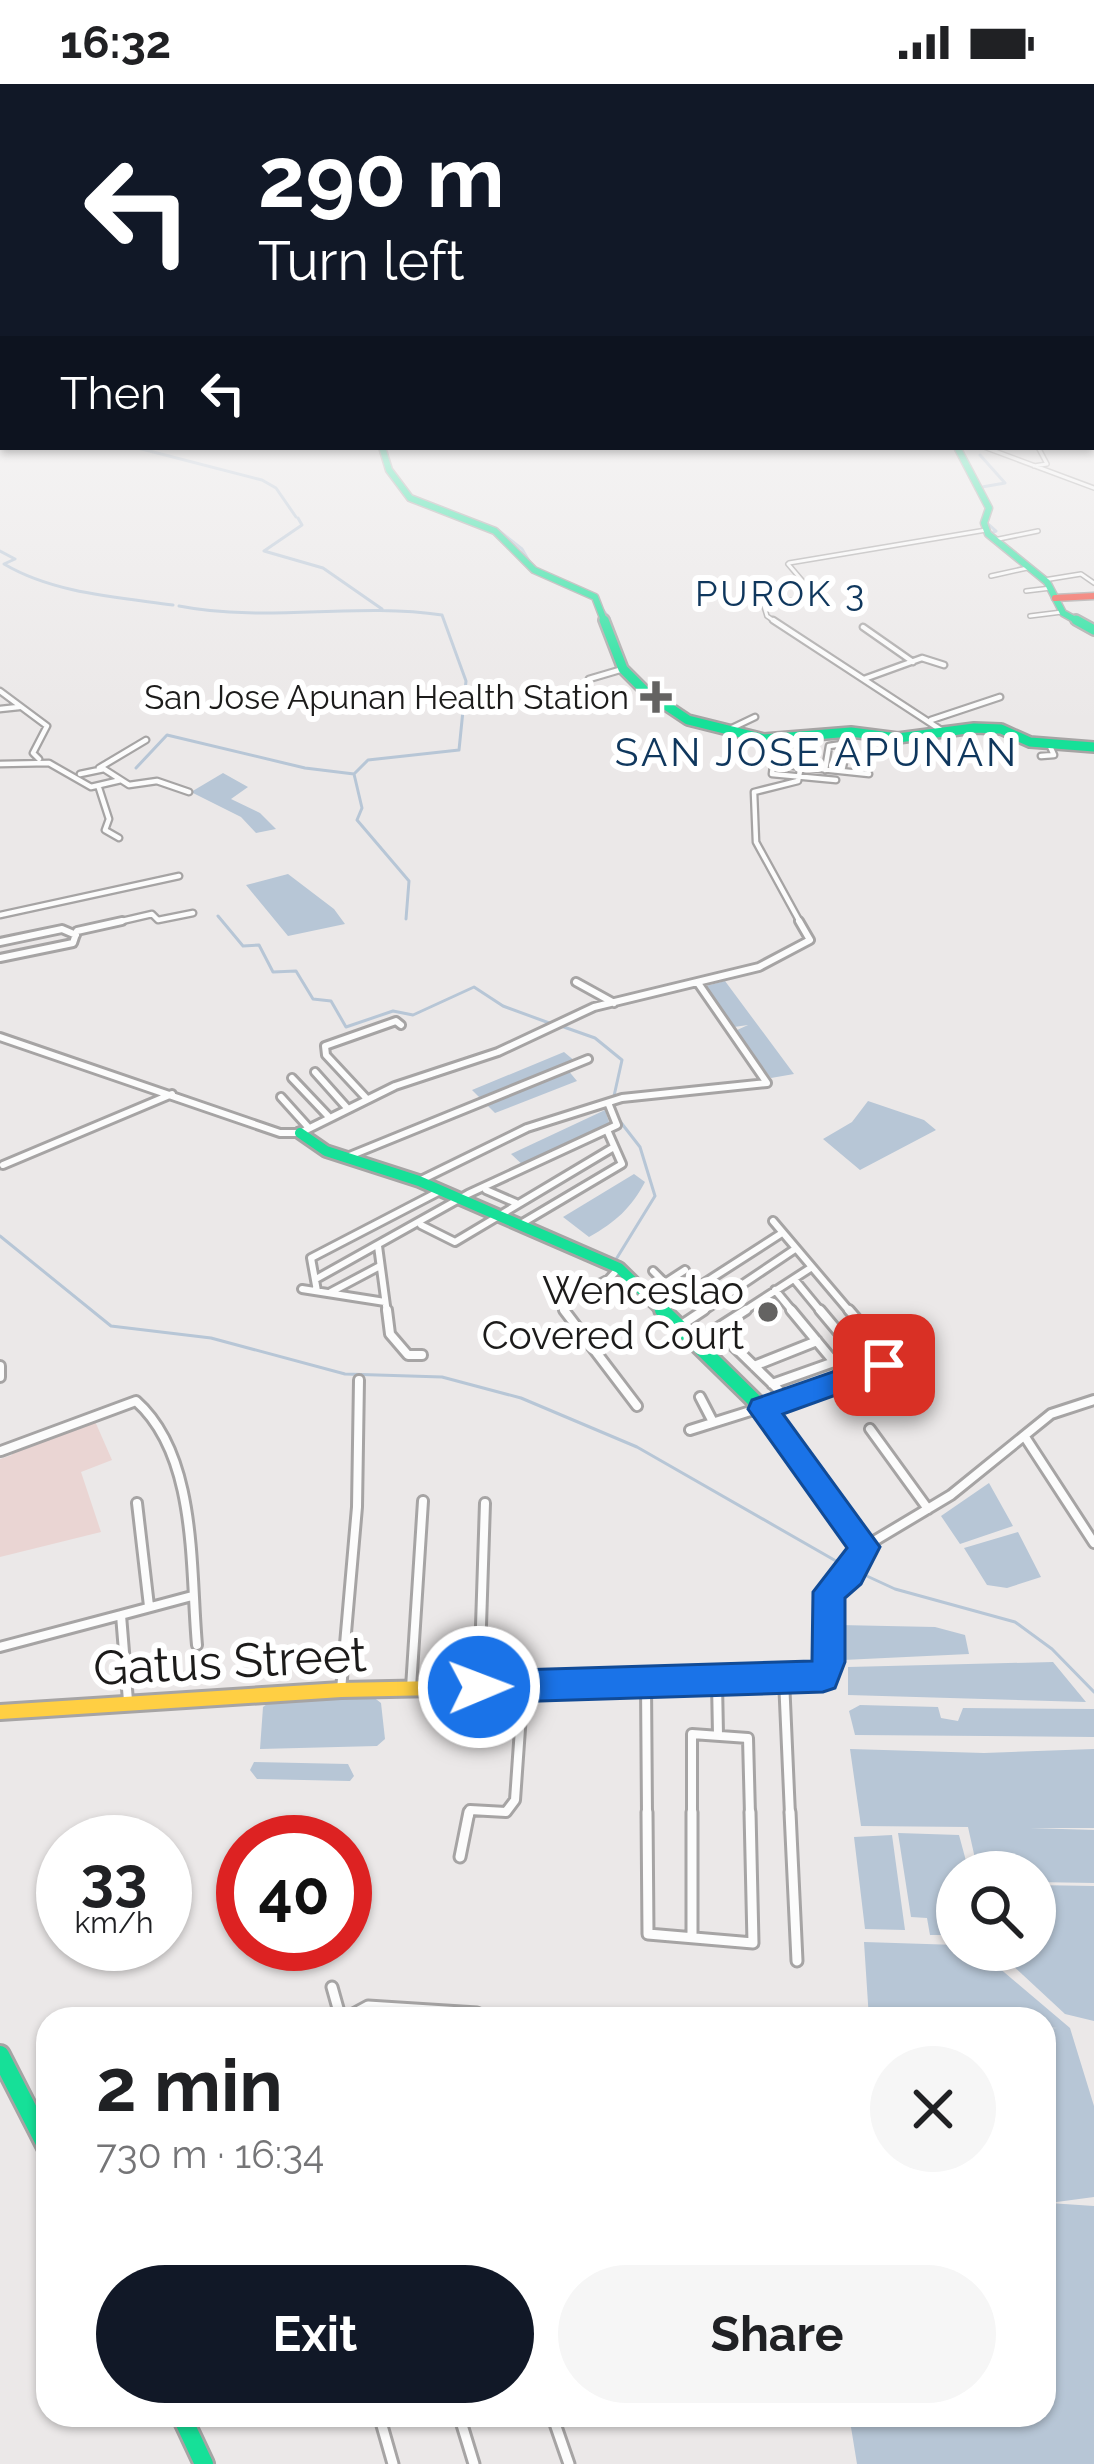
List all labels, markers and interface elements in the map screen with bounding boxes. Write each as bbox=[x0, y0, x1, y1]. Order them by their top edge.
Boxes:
text: 16:32 bbox=[60, 16, 171, 69]
text: 290 m bbox=[258, 128, 505, 227]
icon: left bbox=[60, 132, 216, 288]
text: Turn left bbox=[258, 229, 465, 293]
icon: left bbox=[190, 360, 256, 426]
text: Then bbox=[60, 367, 166, 420]
district label: PUROK 3 bbox=[695, 572, 867, 614]
place label: San Jose Apunan Health Station bbox=[144, 678, 629, 717]
marker: San Jose Apunan Health Station bbox=[640, 681, 672, 713]
district label: SAN JOSE APUNAN bbox=[615, 729, 1019, 775]
place label: Wenceslao Covered Court bbox=[482, 1267, 744, 1358]
marker: Wenceslao Covered Court bbox=[755, 1299, 781, 1325]
pin bbox=[833, 1314, 935, 1416]
icon: arrive bbox=[851, 1332, 917, 1398]
position arrow bbox=[416, 1624, 542, 1750]
street label: Gatus Street bbox=[92, 1626, 368, 1696]
speed limit sign: 40 bbox=[216, 1815, 372, 1971]
text: 33 bbox=[81, 1843, 147, 1913]
map controls bbox=[936, 1851, 1056, 1971]
button: search bbox=[936, 1851, 1056, 1971]
text: km/h bbox=[74, 1905, 154, 1940]
text: 2 min bbox=[96, 2043, 283, 2128]
button: close bbox=[870, 2046, 996, 2172]
text: 730 m · 16:34 bbox=[96, 2131, 324, 2177]
button: Exit bbox=[96, 2265, 534, 2403]
button: Share bbox=[558, 2265, 996, 2403]

